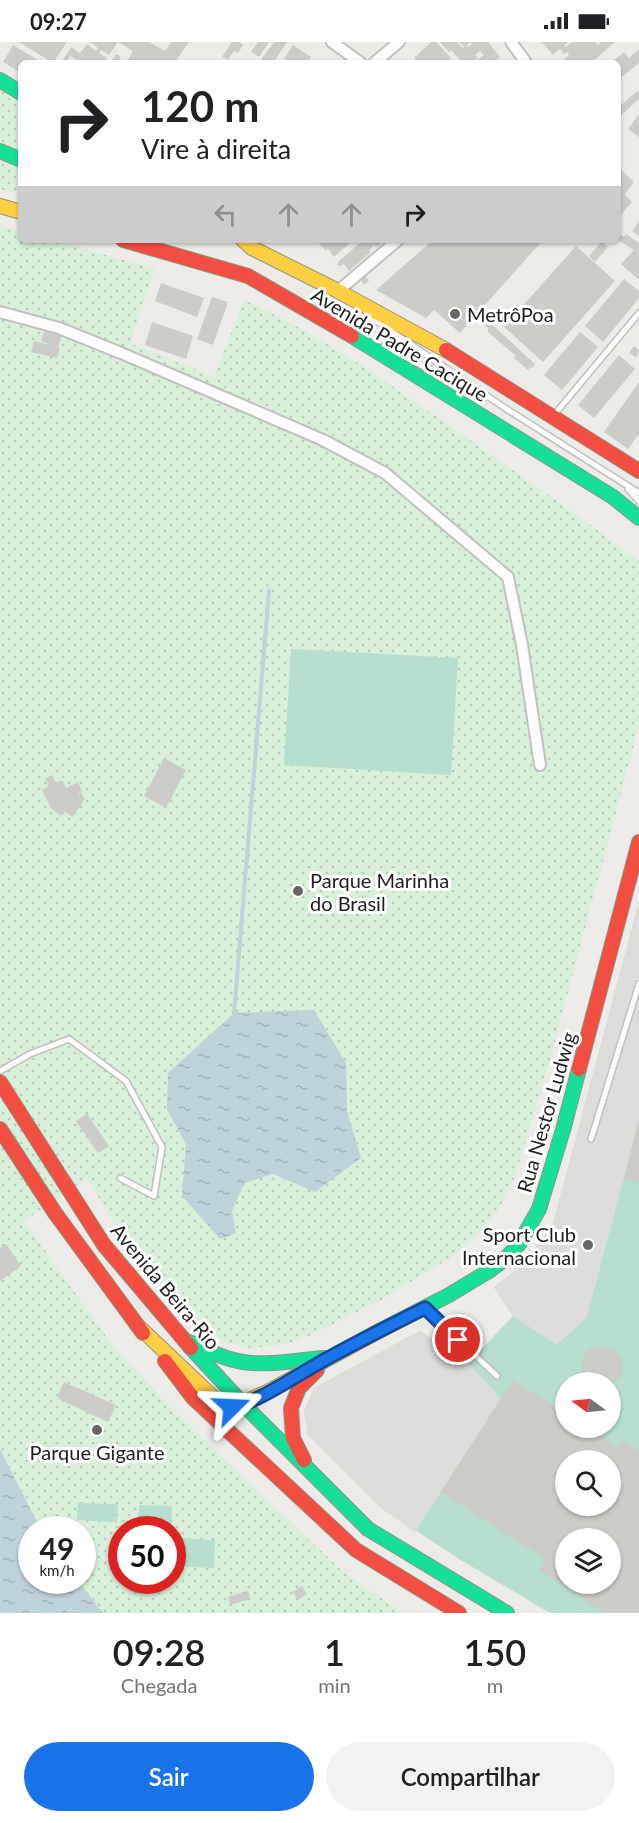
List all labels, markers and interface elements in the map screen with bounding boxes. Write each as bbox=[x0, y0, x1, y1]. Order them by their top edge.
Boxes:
text: 09:27 bbox=[30, 8, 87, 35]
text: 120 m bbox=[141, 81, 259, 131]
icon: right bbox=[42, 84, 120, 162]
text: Vire à direita bbox=[141, 132, 291, 165]
icon: left bbox=[209, 198, 242, 231]
icon: ahead bbox=[272, 198, 305, 231]
icon: ahead bbox=[335, 198, 368, 231]
icon: right bbox=[398, 198, 431, 231]
street label: Avenida Padre Cacique bbox=[307, 282, 493, 406]
place label: MetrôPoa bbox=[467, 302, 554, 326]
marker: MetrôPoa bbox=[448, 307, 462, 321]
place label: Parque Marinha do Brasil bbox=[310, 868, 449, 915]
marker: Parque Marinha do Brasil bbox=[291, 884, 305, 898]
street label: Rua Nestor Ludwig bbox=[512, 1029, 580, 1195]
street label: Avenida Beira-Rio bbox=[106, 1218, 226, 1354]
place label: Sport Club Internacional bbox=[462, 1222, 576, 1269]
marker: Sport Club Internacional bbox=[581, 1238, 595, 1252]
pin bbox=[432, 1314, 483, 1365]
icon: arrive bbox=[441, 1323, 474, 1356]
north arrow bbox=[555, 1372, 621, 1438]
map controls bbox=[555, 1372, 621, 1594]
position arrow bbox=[200, 1375, 264, 1439]
marker: Parque Gigante bbox=[90, 1423, 104, 1437]
place label: Parque Gigante bbox=[30, 1440, 164, 1464]
button: search bbox=[555, 1450, 621, 1516]
speed limit sign: 50 bbox=[108, 1516, 186, 1594]
button: layers bbox=[555, 1528, 621, 1594]
text: 49 bbox=[40, 1530, 74, 1566]
text: km/h bbox=[39, 1561, 75, 1579]
text: 09:28 bbox=[113, 1630, 205, 1674]
text: 1 bbox=[324, 1630, 345, 1674]
text: 150 bbox=[464, 1630, 526, 1674]
text: Chegada bbox=[121, 1673, 197, 1697]
text: min bbox=[318, 1673, 351, 1697]
text: m bbox=[487, 1673, 503, 1697]
button: Sair bbox=[24, 1742, 314, 1811]
button: Compartilhar bbox=[326, 1742, 615, 1811]

